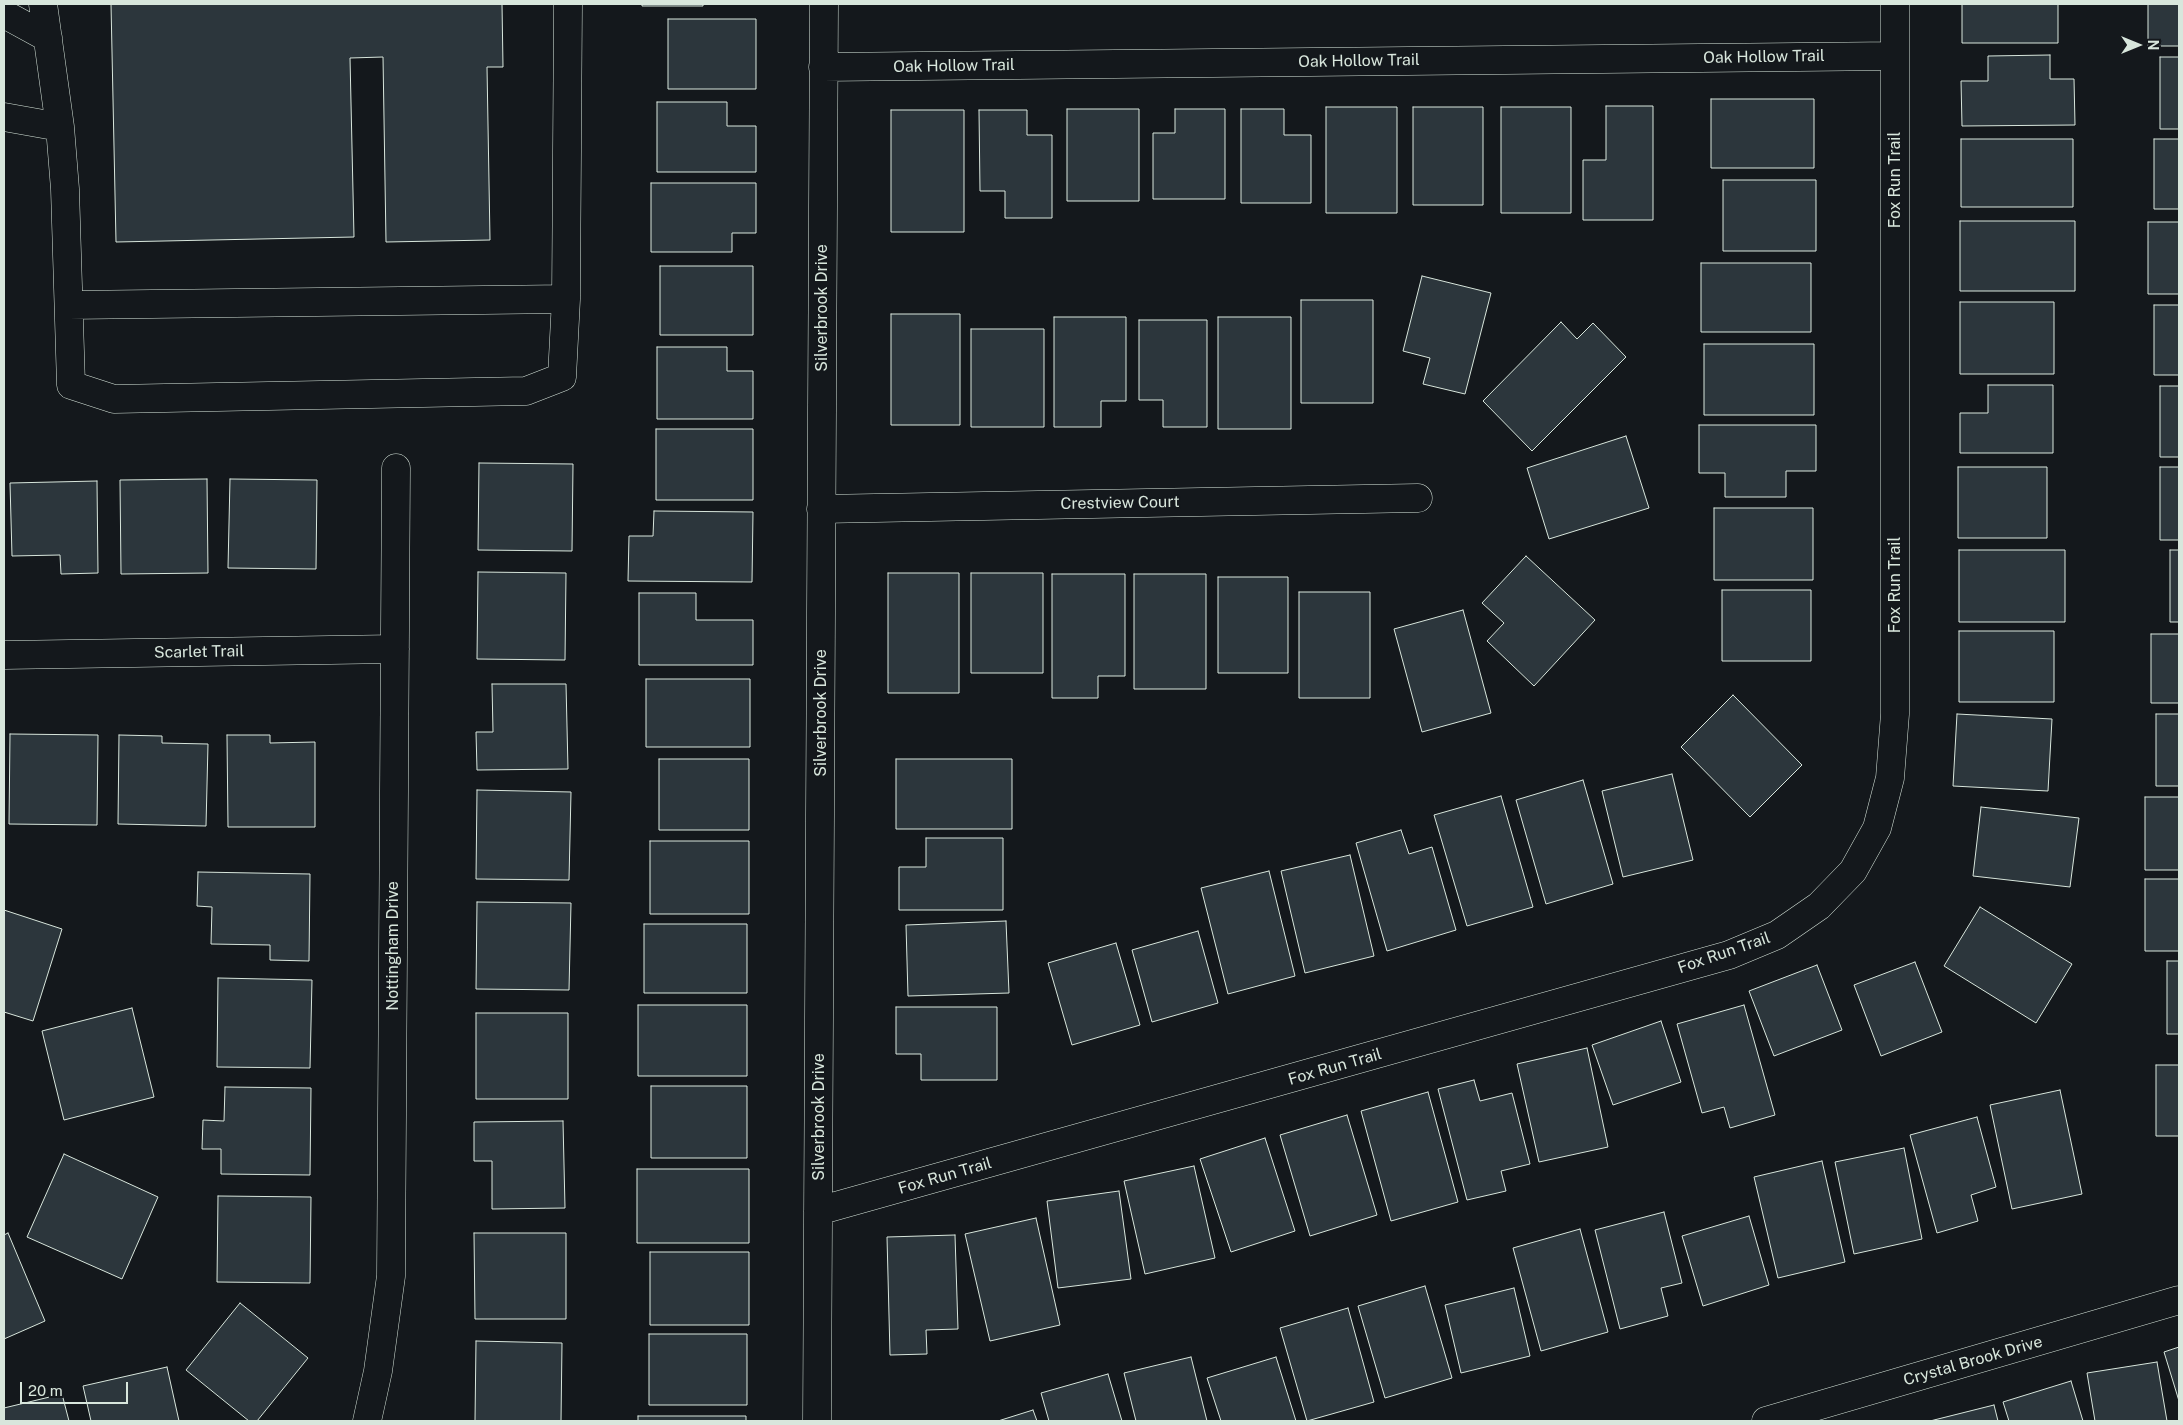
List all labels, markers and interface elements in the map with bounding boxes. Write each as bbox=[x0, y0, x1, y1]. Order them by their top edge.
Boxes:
north arrow bbox=[2113, 20, 2163, 70]
text: N bbox=[2145, 40, 2161, 50]
street label: Oak Hollow Trail bbox=[1703, 46, 1825, 68]
street label: Oak Hollow Trail bbox=[1298, 50, 1420, 72]
street label: Oak Hollow Trail bbox=[893, 55, 1015, 77]
street label: Fox Run Trail bbox=[1885, 132, 1905, 228]
street label: Silverbrook Drive bbox=[812, 244, 832, 372]
street label: Crestview Court bbox=[1060, 492, 1180, 514]
street label: Fox Run Trail bbox=[1885, 537, 1905, 633]
street label: Scarlet Trail bbox=[154, 642, 244, 662]
street label: Silverbrook Drive bbox=[811, 649, 831, 777]
street label: Nottingham Drive bbox=[383, 881, 403, 1011]
street label: Fox Run Trail bbox=[1675, 928, 1773, 978]
street label: Fox Run Trail bbox=[1286, 1044, 1384, 1090]
street label: Silverbrook Drive bbox=[809, 1053, 829, 1181]
street label: Fox Run Trail bbox=[896, 1153, 994, 1199]
street label: Crystal Brook Drive bbox=[1901, 1332, 2045, 1390]
scale bar bbox=[22, 1372, 130, 1404]
text: 20 m bbox=[28, 1382, 63, 1399]

